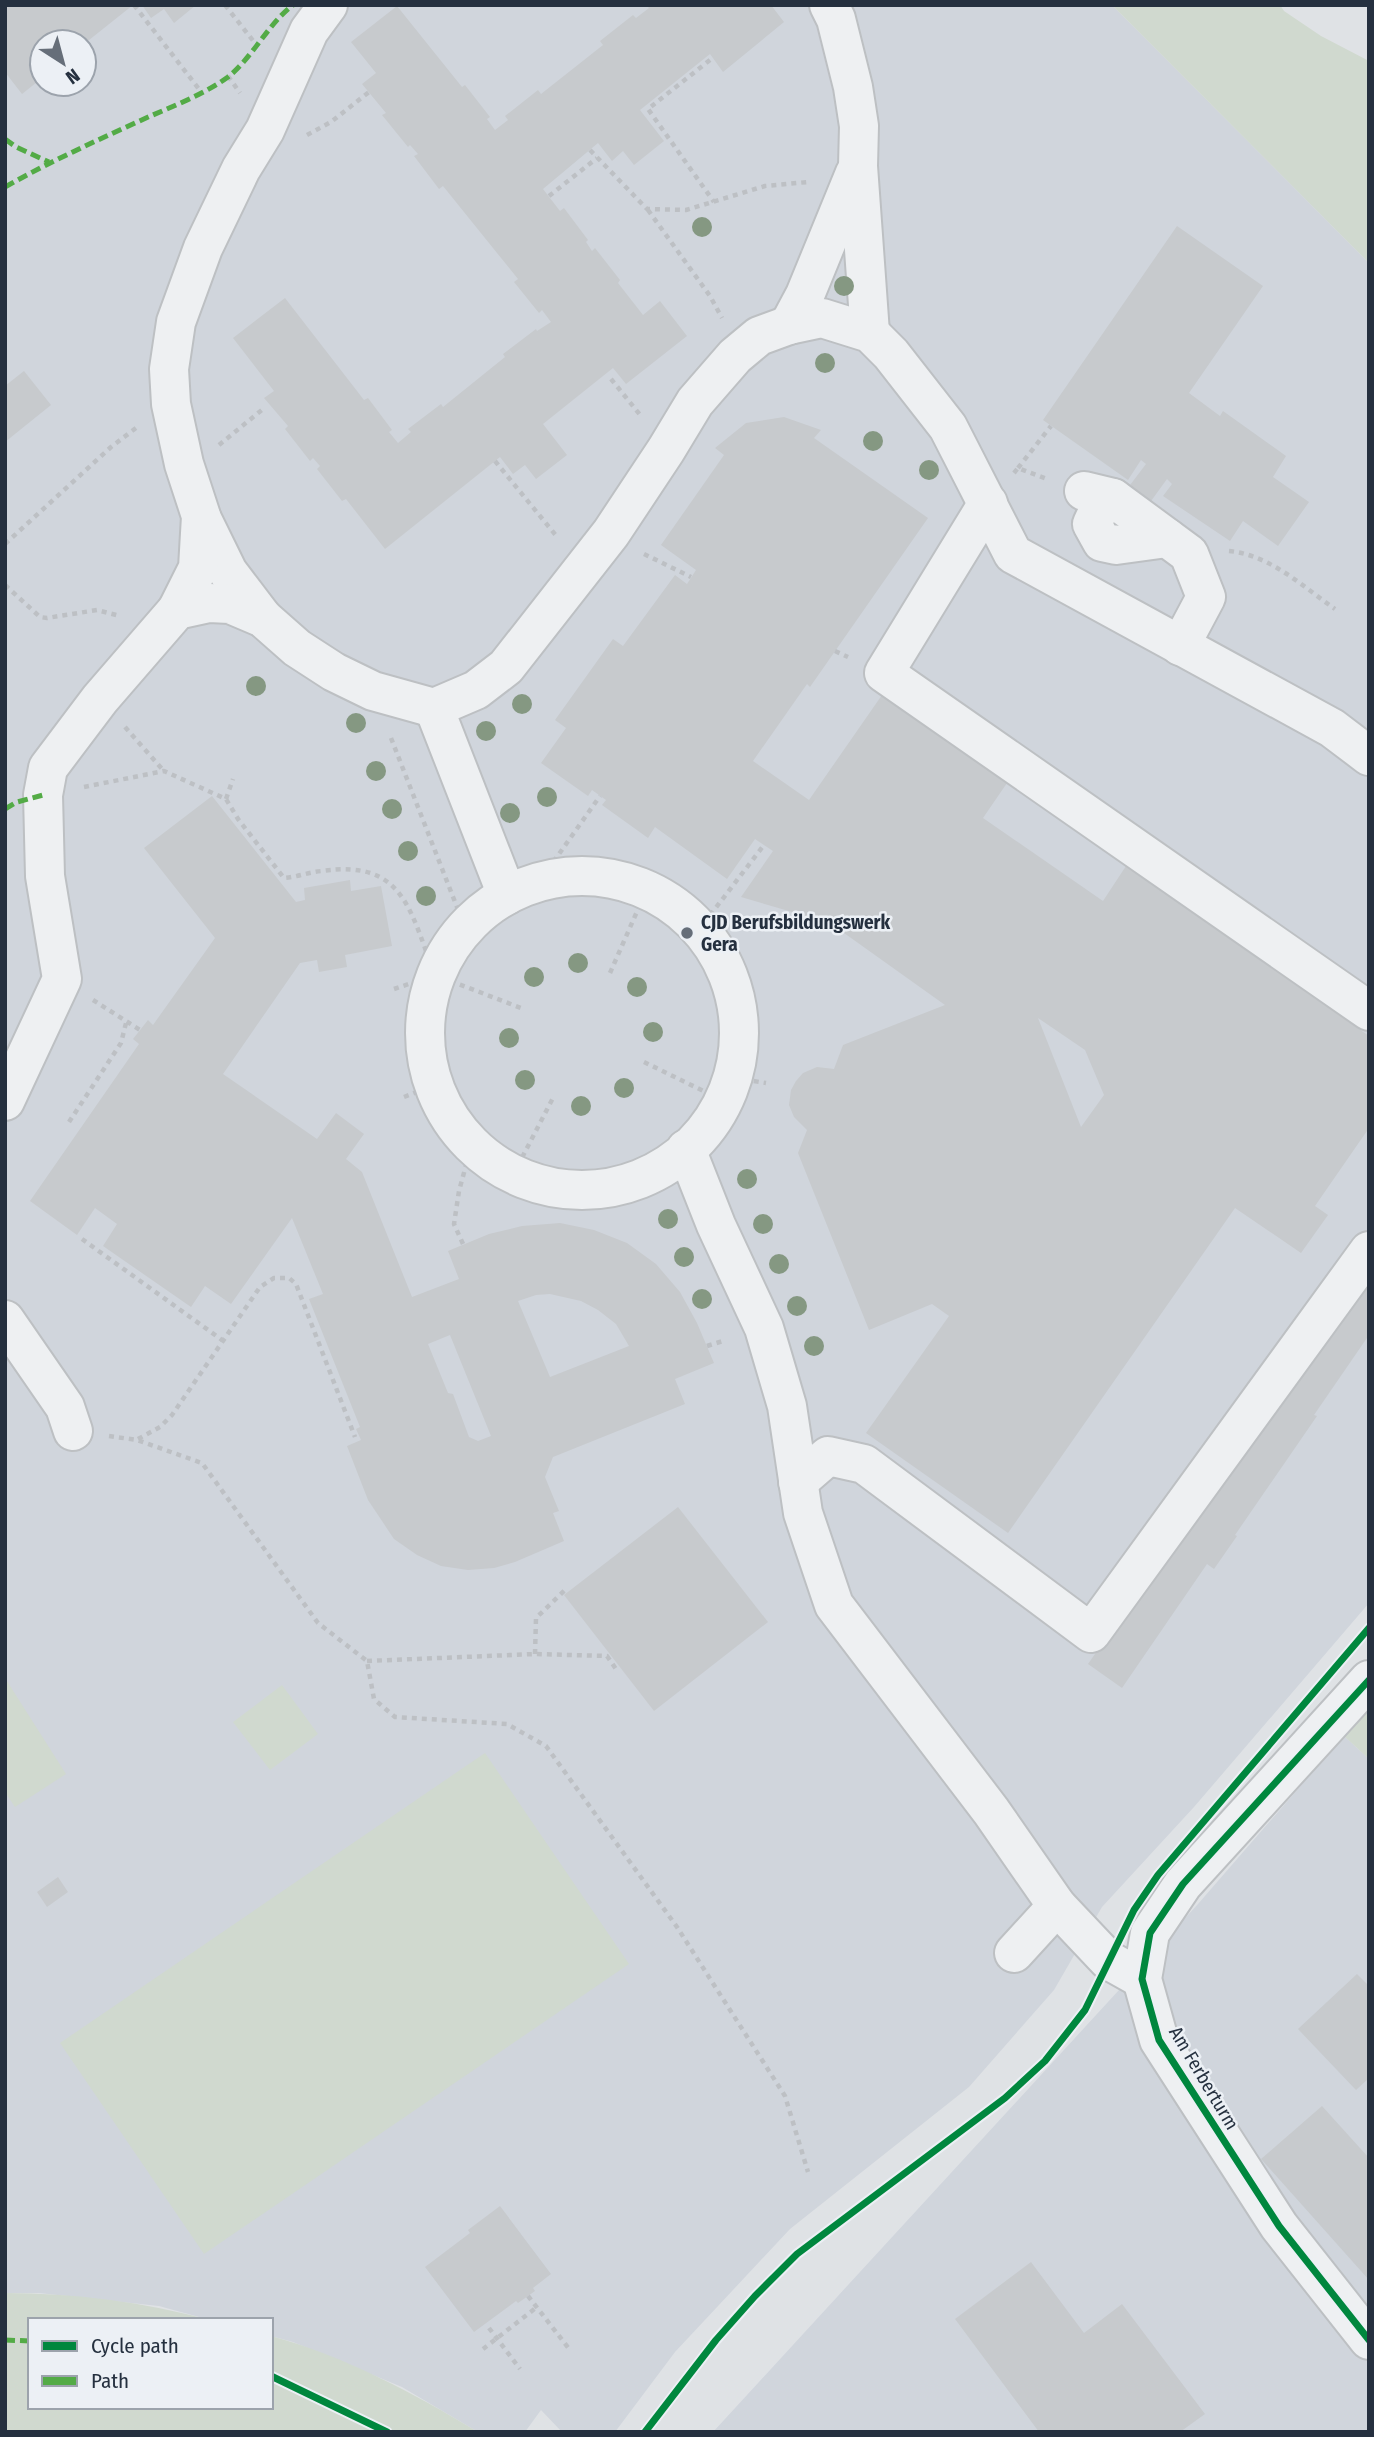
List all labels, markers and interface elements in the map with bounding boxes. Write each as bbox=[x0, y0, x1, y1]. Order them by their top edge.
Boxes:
north arrow bbox=[28, 28, 98, 98]
text: N bbox=[61, 64, 84, 89]
place label: CJD Berufsbildungswerk Gera bbox=[701, 911, 891, 956]
marker: CJD Berufsbildungswerk Gera bbox=[679, 925, 695, 941]
street label: Am Ferberturm bbox=[1164, 2022, 1244, 2134]
legend bbox=[28, 2318, 273, 2409]
text: Cycle path bbox=[91, 2333, 179, 2359]
text: Path bbox=[91, 2368, 129, 2394]

